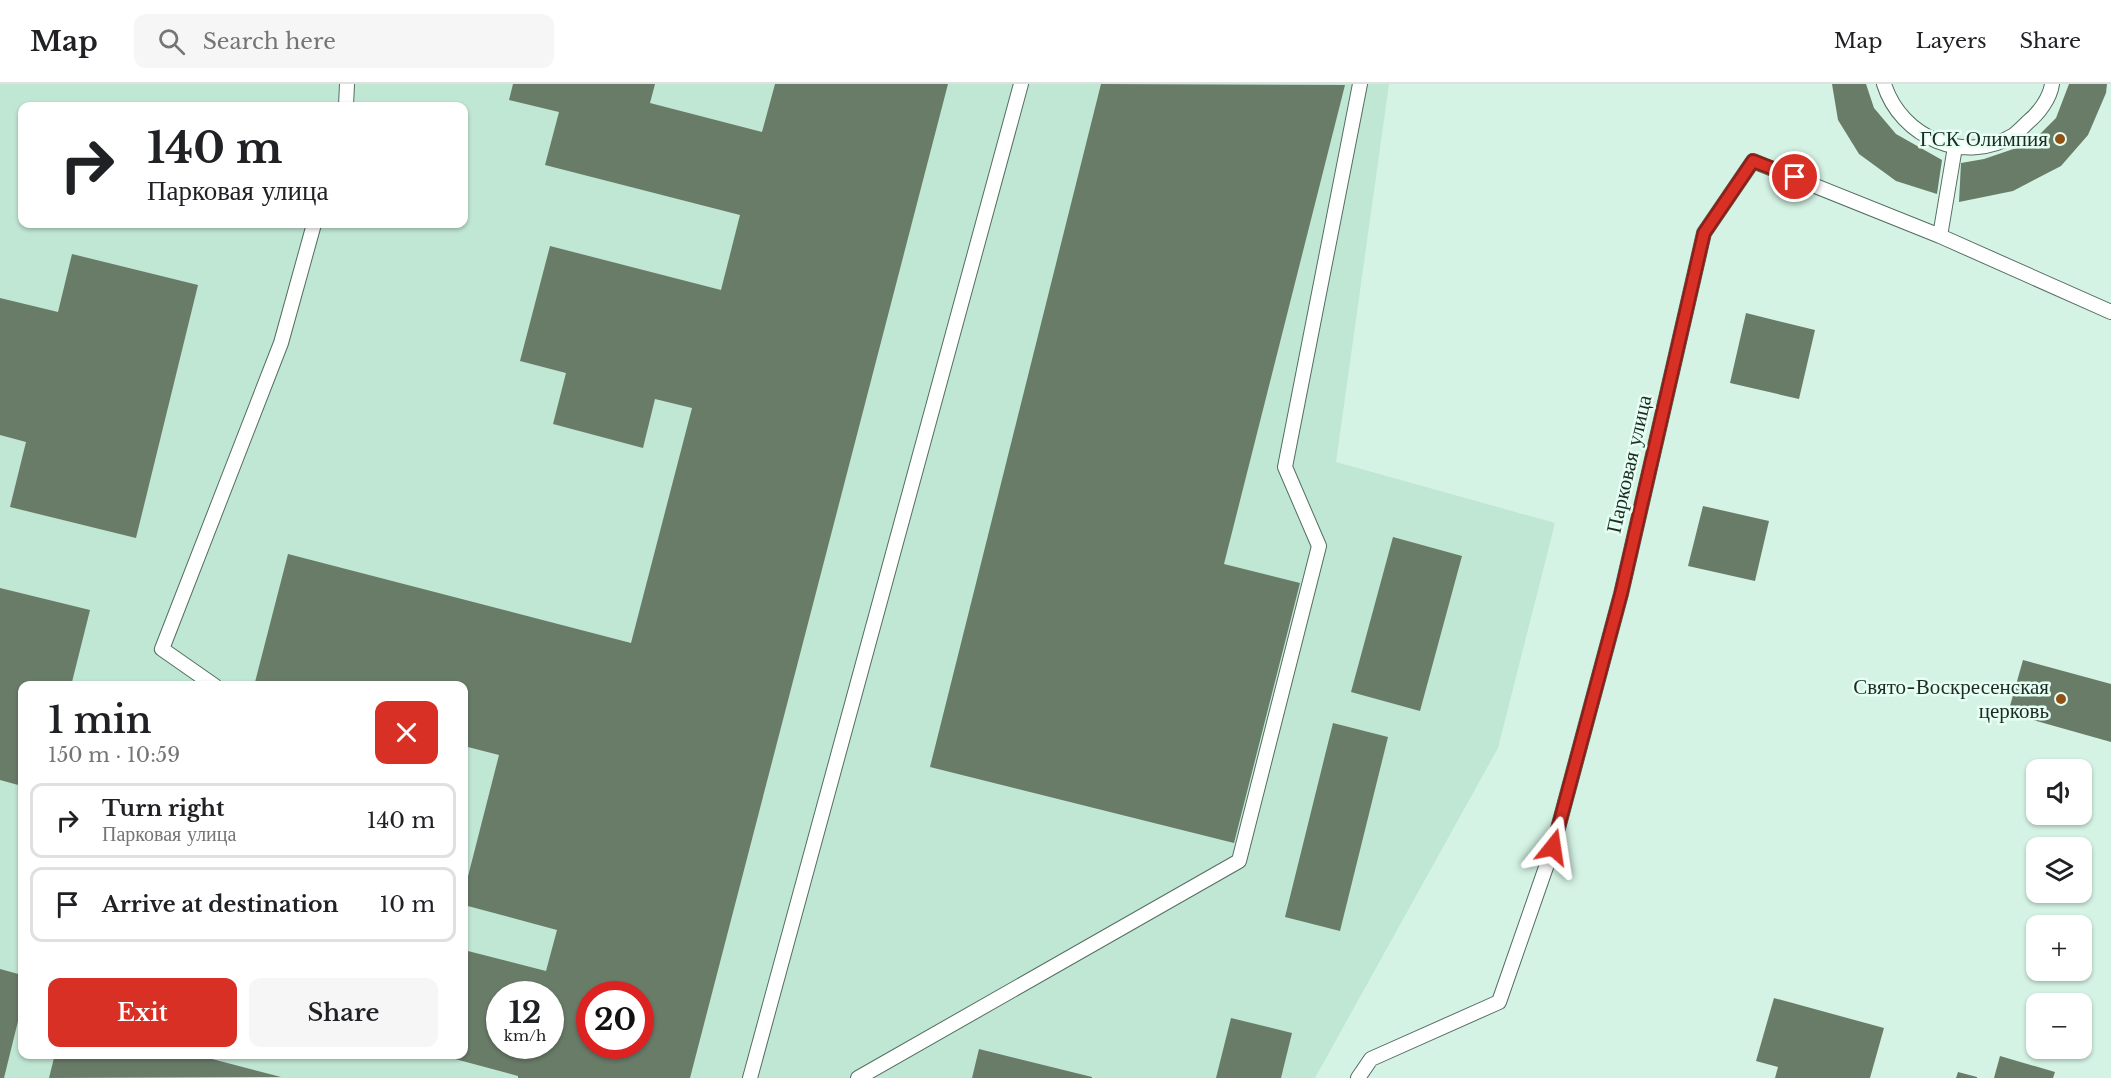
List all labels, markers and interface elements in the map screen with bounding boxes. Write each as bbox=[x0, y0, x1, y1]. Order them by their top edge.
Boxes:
search box bbox=[134, 14, 554, 68]
text: Map bbox=[30, 24, 98, 59]
icon: search bbox=[155, 25, 188, 58]
text: Search here bbox=[203, 28, 336, 55]
text: Map bbox=[1834, 28, 1883, 54]
text: Layers bbox=[1916, 28, 1987, 54]
text: Share bbox=[2020, 28, 2081, 54]
text: 140 m bbox=[147, 122, 283, 174]
icon: right bbox=[48, 126, 126, 204]
place label: ГСК Олимпия bbox=[1920, 126, 2048, 152]
marker: ГСК Олимпия bbox=[2053, 132, 2067, 146]
pin bbox=[1769, 151, 1820, 202]
icon: arrive bbox=[1778, 160, 1811, 193]
text: Парковая улица bbox=[147, 174, 328, 207]
street label: Парковая улица bbox=[1600, 392, 1658, 536]
place label: Свято-Воскресенская церковь bbox=[1853, 674, 2049, 724]
marker: Свято-Воскресенская церковь bbox=[2054, 692, 2068, 706]
text: 1 min bbox=[48, 698, 152, 743]
button: close bbox=[375, 701, 438, 764]
text: 150 m · 10:59 bbox=[48, 743, 180, 767]
map controls bbox=[2026, 759, 2092, 1059]
button: sound bbox=[2026, 759, 2092, 825]
text: Turn right bbox=[102, 795, 224, 822]
icon: right bbox=[51, 804, 84, 837]
text: 140 m bbox=[367, 807, 435, 834]
position arrow bbox=[1521, 815, 1585, 879]
text: Парковая улица bbox=[102, 822, 236, 846]
button: layers bbox=[2026, 837, 2092, 903]
icon: arrive bbox=[51, 888, 84, 921]
text: Arrive at destination bbox=[102, 891, 339, 918]
text: 10 m bbox=[380, 891, 435, 918]
button: + bbox=[2026, 915, 2092, 981]
button: Exit bbox=[48, 978, 237, 1047]
button: Share bbox=[249, 978, 438, 1047]
speed limit sign: 20 bbox=[576, 981, 654, 1059]
button: − bbox=[2026, 993, 2092, 1059]
text: 12 bbox=[509, 994, 541, 1031]
text: km/h bbox=[504, 1026, 546, 1045]

